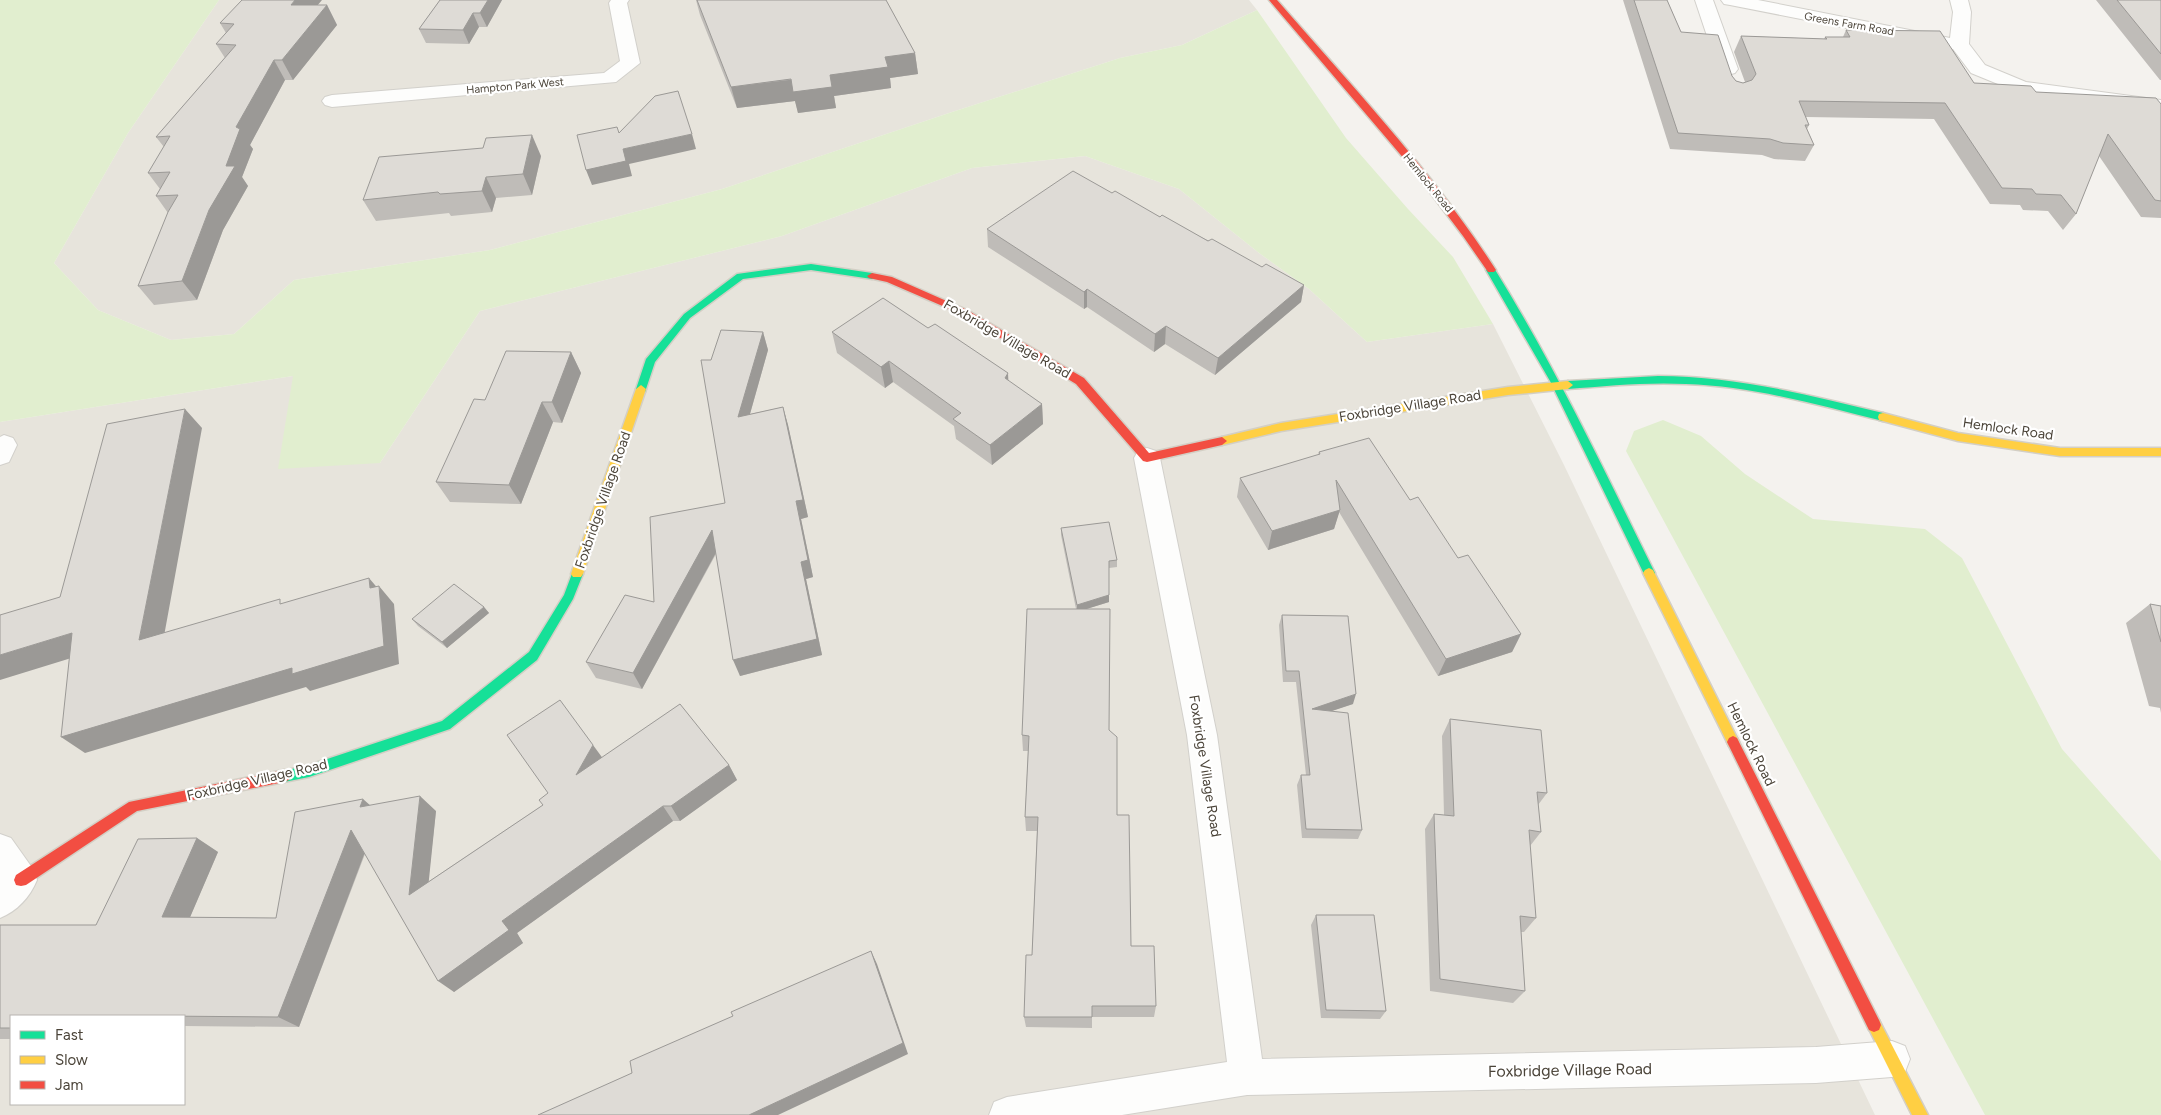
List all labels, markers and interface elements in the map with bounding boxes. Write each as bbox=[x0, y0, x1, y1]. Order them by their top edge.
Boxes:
street label: Greens Farm Road bbox=[1803, 10, 1895, 38]
street label: Hampton Park West bbox=[466, 75, 564, 97]
street label: Hemlock Road bbox=[1400, 151, 1456, 215]
street label: Foxbridge Village Road bbox=[941, 296, 1073, 382]
street label: Foxbridge Village Road bbox=[1338, 386, 1482, 426]
street label: Hemlock Road bbox=[1962, 414, 2054, 444]
street label: Foxbridge Village Road bbox=[572, 429, 634, 571]
street label: Foxbridge Village Road bbox=[1185, 694, 1225, 838]
street label: Hemlock Road bbox=[1723, 699, 1779, 789]
street label: Foxbridge Village Road bbox=[185, 756, 329, 804]
legend bbox=[10, 1015, 185, 1105]
text: Fast bbox=[55, 1026, 84, 1044]
text: Slow bbox=[55, 1051, 88, 1069]
street label: Foxbridge Village Road bbox=[1488, 1059, 1652, 1081]
text: Jam bbox=[55, 1076, 83, 1094]

